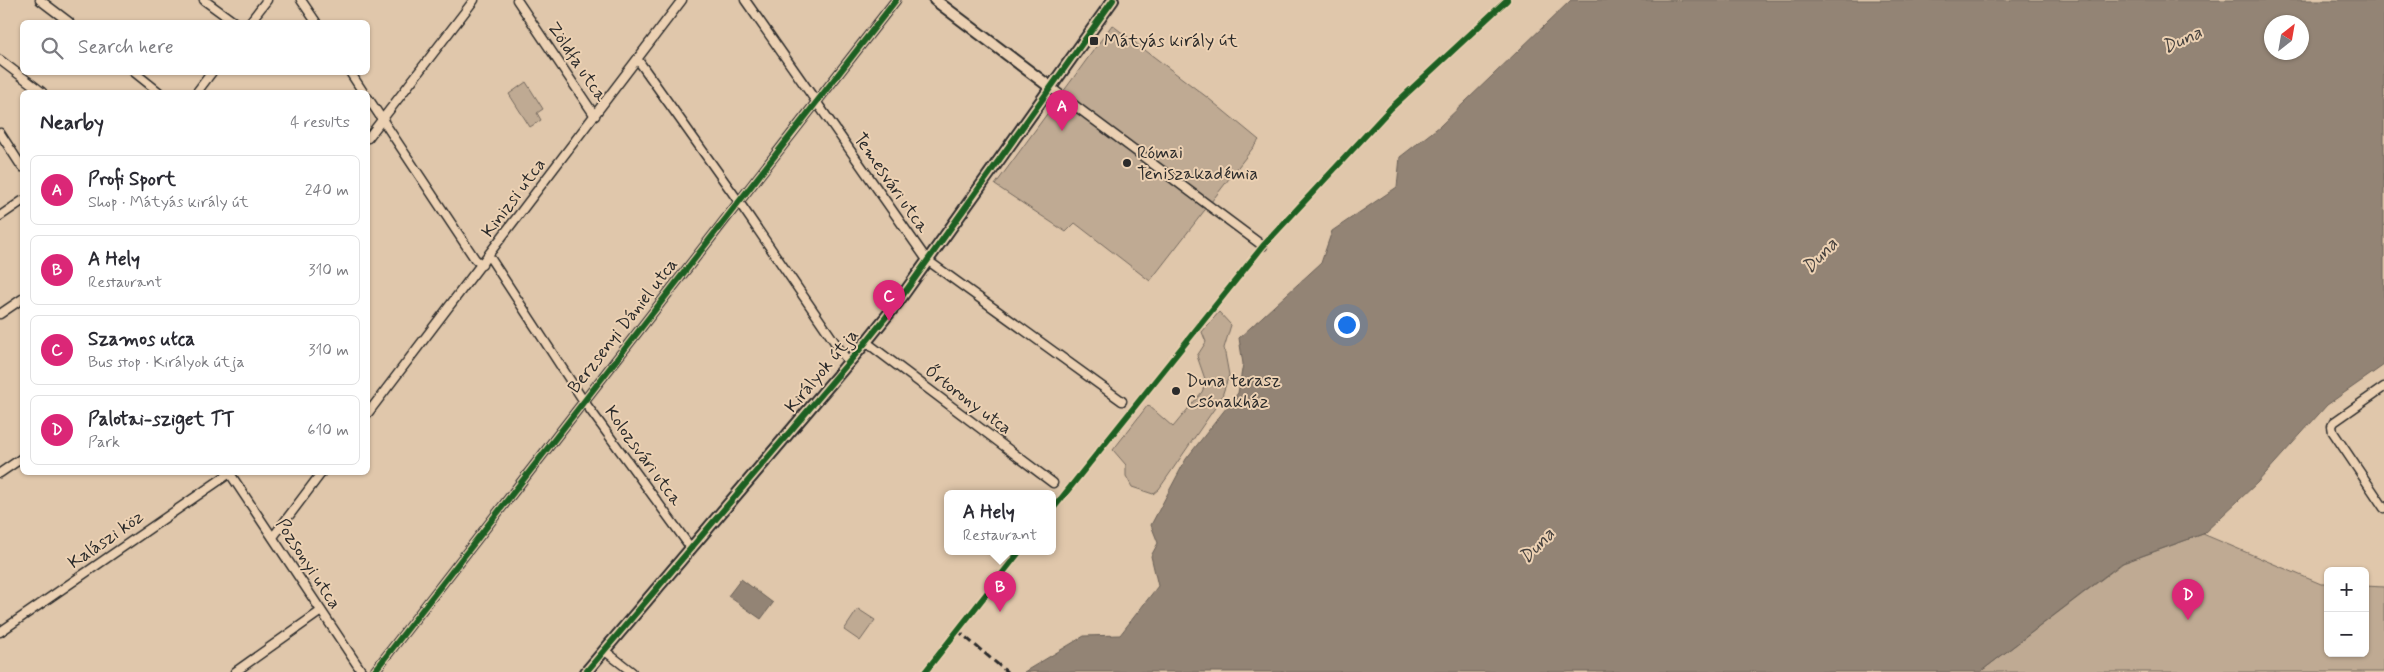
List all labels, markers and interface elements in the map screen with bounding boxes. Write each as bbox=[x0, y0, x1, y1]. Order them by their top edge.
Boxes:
north arrow bbox=[2264, 15, 2309, 60]
street label: Zöldfa utca bbox=[541, 17, 613, 107]
search box bbox=[20, 20, 370, 75]
water label: Duna bbox=[2158, 20, 2207, 60]
place label: Mátyás király út bbox=[1104, 29, 1238, 53]
icon: search bbox=[38, 34, 66, 62]
text: Search here bbox=[78, 35, 174, 60]
marker: Mátyás király út bbox=[1088, 35, 1100, 47]
pin: A bbox=[1046, 90, 1078, 131]
text: Nearby bbox=[40, 109, 104, 137]
text: 4 results bbox=[290, 112, 350, 133]
street label: Temesvári utca bbox=[848, 128, 935, 238]
place label: Római Teniszakadémia bbox=[1137, 141, 1258, 186]
street label: Kinizsi utca bbox=[476, 153, 552, 243]
marker: Római Teniszakadémia bbox=[1121, 157, 1133, 169]
text: Profi Sport bbox=[88, 167, 176, 192]
text: A bbox=[52, 180, 62, 201]
text: 240 m bbox=[305, 180, 349, 201]
text: Shop · Mátyás király út bbox=[88, 192, 249, 213]
water label: Duna bbox=[1797, 232, 1844, 280]
text: A Hely bbox=[88, 247, 140, 272]
street label: Berzsenyi Dániel utca bbox=[563, 253, 683, 399]
text: B bbox=[52, 260, 62, 281]
text: 310 m bbox=[308, 260, 349, 281]
text: Restaurant bbox=[88, 272, 162, 293]
pin: C bbox=[873, 280, 905, 321]
your location bbox=[1334, 312, 1360, 338]
street label: Királyok útja bbox=[780, 324, 864, 418]
text: Szamos utca bbox=[88, 327, 195, 352]
text: C bbox=[51, 340, 63, 361]
text: 310 m bbox=[308, 340, 349, 361]
text: Bus stop · Királyok útja bbox=[88, 352, 245, 373]
street label: Őrtorony utca bbox=[920, 360, 1016, 440]
place label: Duna terasz Csónakház bbox=[1186, 369, 1281, 414]
marker: Duna terasz Csónakház bbox=[1170, 385, 1182, 397]
street label: Kolozsvári utca bbox=[599, 401, 688, 511]
text: Palotai-sziget TT bbox=[88, 407, 235, 432]
text: D bbox=[51, 420, 63, 441]
text: 610 m bbox=[307, 420, 349, 441]
text: Park bbox=[88, 432, 120, 453]
popup bbox=[944, 490, 1056, 555]
text: A Hely bbox=[963, 500, 1015, 525]
street label: Kalászi köz bbox=[63, 505, 149, 575]
street label: Pozsonyi utca bbox=[270, 514, 346, 614]
water label: Duna bbox=[1514, 522, 1561, 570]
text: Restaurant bbox=[963, 525, 1037, 546]
map controls bbox=[2324, 567, 2369, 657]
button: + bbox=[2324, 567, 2369, 612]
pin: B bbox=[984, 571, 1016, 612]
pin: D bbox=[2172, 579, 2204, 620]
button: − bbox=[2324, 612, 2369, 657]

